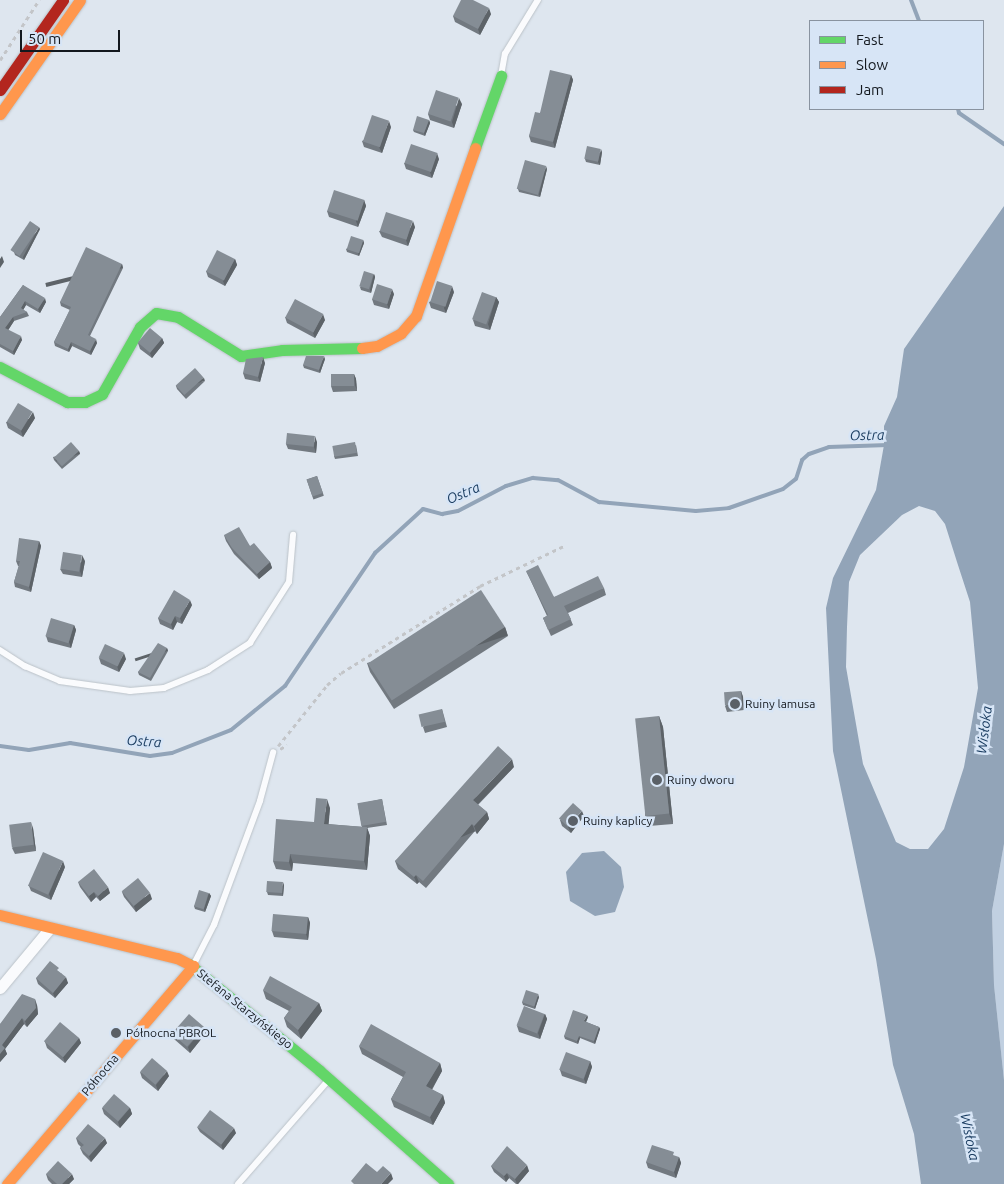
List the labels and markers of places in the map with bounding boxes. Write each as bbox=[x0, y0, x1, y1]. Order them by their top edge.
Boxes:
place label: Ruiny lamusa bbox=[745, 697, 815, 711]
marker: Ruiny lamusa bbox=[729, 698, 741, 710]
place label: Ruiny dworu bbox=[667, 773, 734, 787]
marker: Ruiny dworu bbox=[651, 774, 663, 786]
place label: Ruiny kaplicy bbox=[583, 814, 652, 828]
marker: Ruiny kaplicy bbox=[567, 815, 579, 827]
place label: Północna PBROL bbox=[126, 1026, 216, 1040]
marker: Północna PBROL bbox=[110, 1027, 122, 1039]

